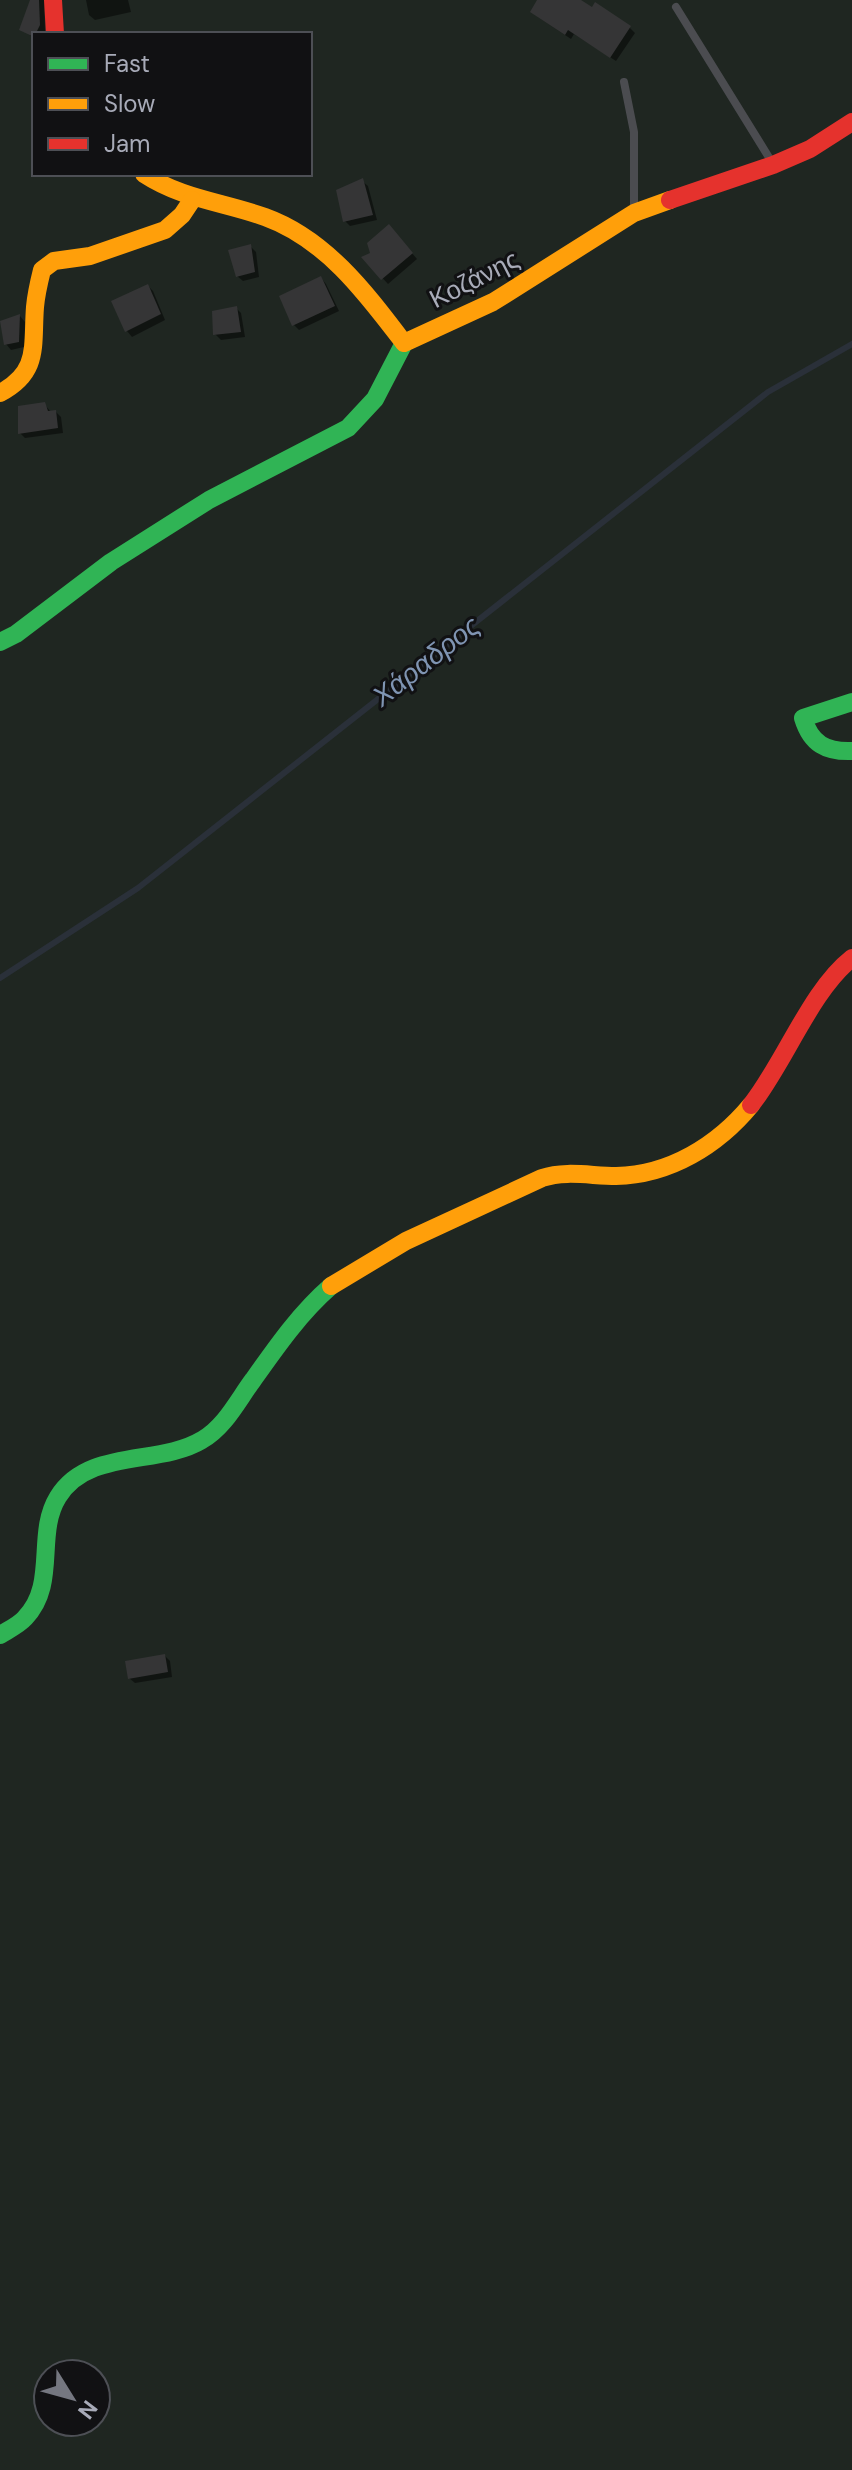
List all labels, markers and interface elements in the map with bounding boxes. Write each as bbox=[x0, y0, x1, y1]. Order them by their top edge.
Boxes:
legend bbox=[32, 32, 312, 176]
text: Fast bbox=[104, 48, 150, 79]
text: Slow bbox=[104, 88, 155, 119]
text: Jam bbox=[104, 128, 150, 159]
street label: Κοζάνης bbox=[423, 242, 525, 316]
water label: Χάραδρος bbox=[364, 607, 488, 715]
north arrow bbox=[32, 2358, 112, 2438]
text: N bbox=[71, 2395, 104, 2425]

